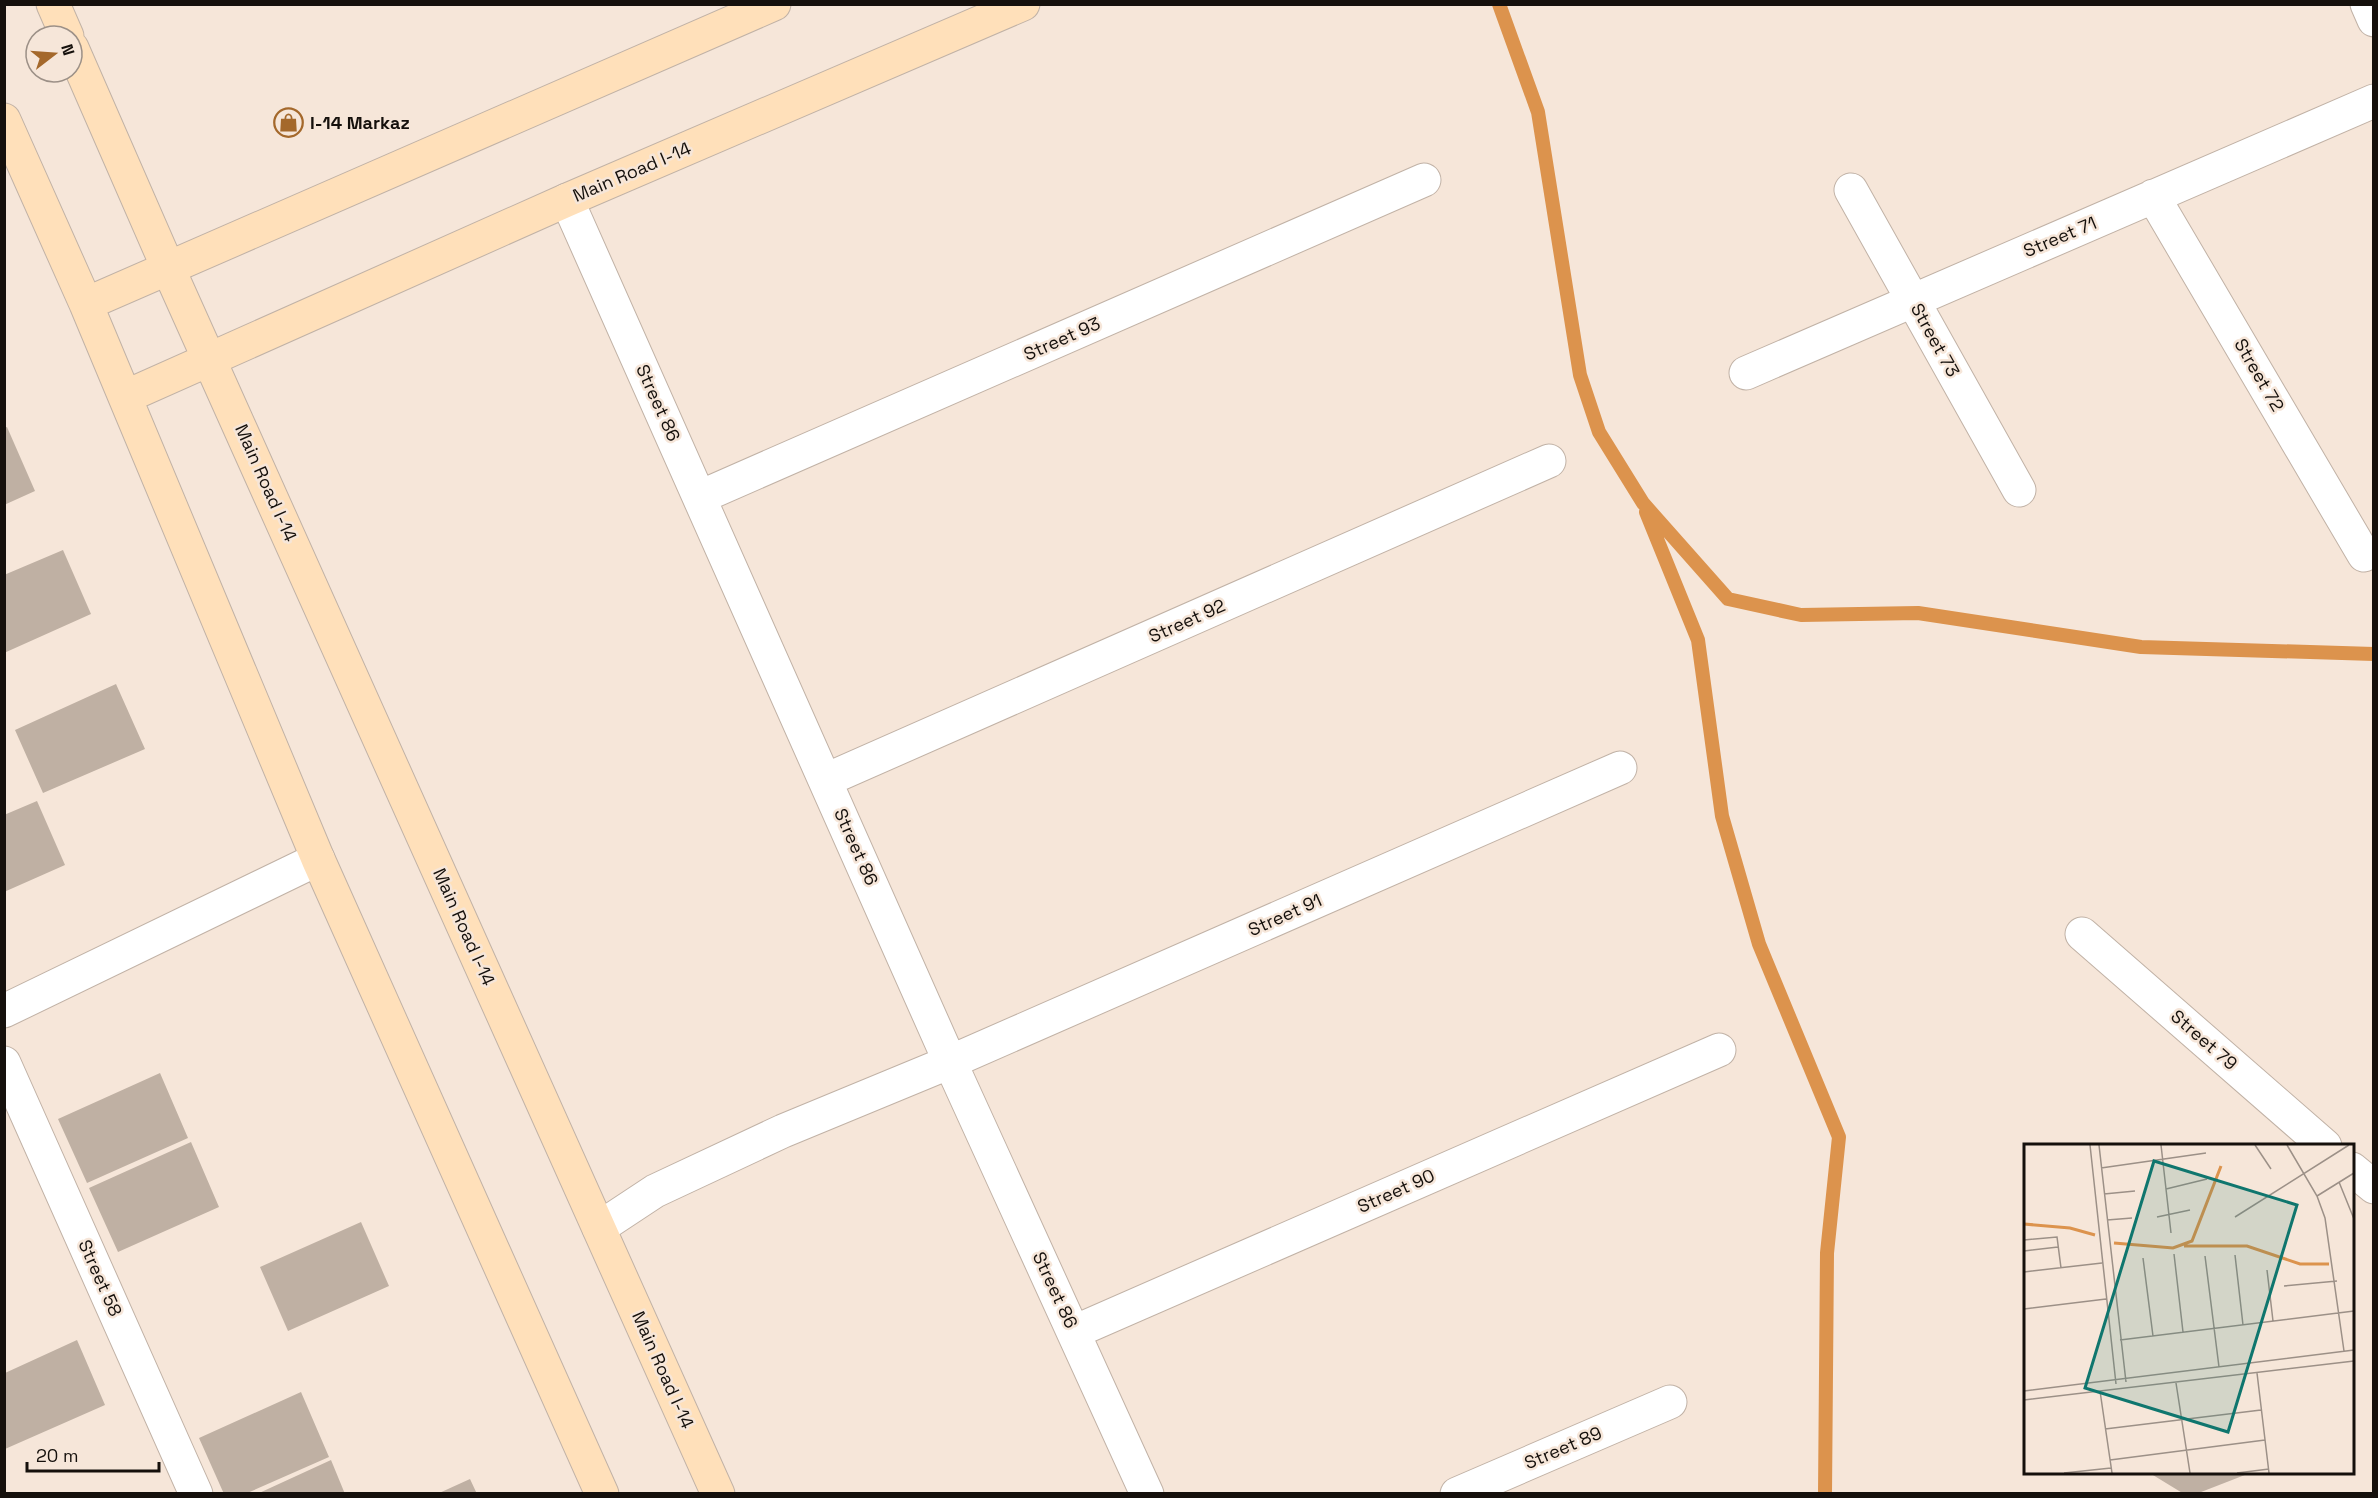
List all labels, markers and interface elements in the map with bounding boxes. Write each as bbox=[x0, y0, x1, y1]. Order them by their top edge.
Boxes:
north arrow bbox=[24, 24, 84, 84]
text: N bbox=[56, 42, 79, 58]
shop icon: I-14 Markaz bbox=[273, 107, 305, 139]
place label: I-14 Markaz bbox=[310, 111, 410, 134]
street label: Main Road I-14 bbox=[569, 136, 694, 207]
street label: Street 71 bbox=[2020, 211, 2100, 262]
street label: Street 73 bbox=[1906, 299, 1965, 381]
street label: Street 93 bbox=[1020, 311, 1104, 366]
street label: Street 72 bbox=[2229, 334, 2290, 415]
street label: Street 86 bbox=[631, 361, 686, 445]
street label: Main Road I-14 bbox=[230, 420, 303, 545]
street label: Street 92 bbox=[1145, 593, 1229, 648]
street label: Street 86 bbox=[829, 805, 884, 889]
street label: Main Road I-14 bbox=[428, 864, 501, 989]
street label: Street 91 bbox=[1244, 888, 1325, 941]
street label: Street 79 bbox=[2166, 1004, 2242, 1075]
inset map bbox=[2024, 1144, 2354, 1474]
street label: Street 90 bbox=[1354, 1163, 1438, 1218]
street label: Street 58 bbox=[73, 1236, 128, 1320]
street label: Street 86 bbox=[1028, 1248, 1083, 1332]
street label: Main Road I-14 bbox=[627, 1307, 700, 1432]
street label: Street 89 bbox=[1521, 1421, 1605, 1474]
scale bar bbox=[27, 1435, 159, 1473]
text: 20 m bbox=[36, 1444, 79, 1467]

